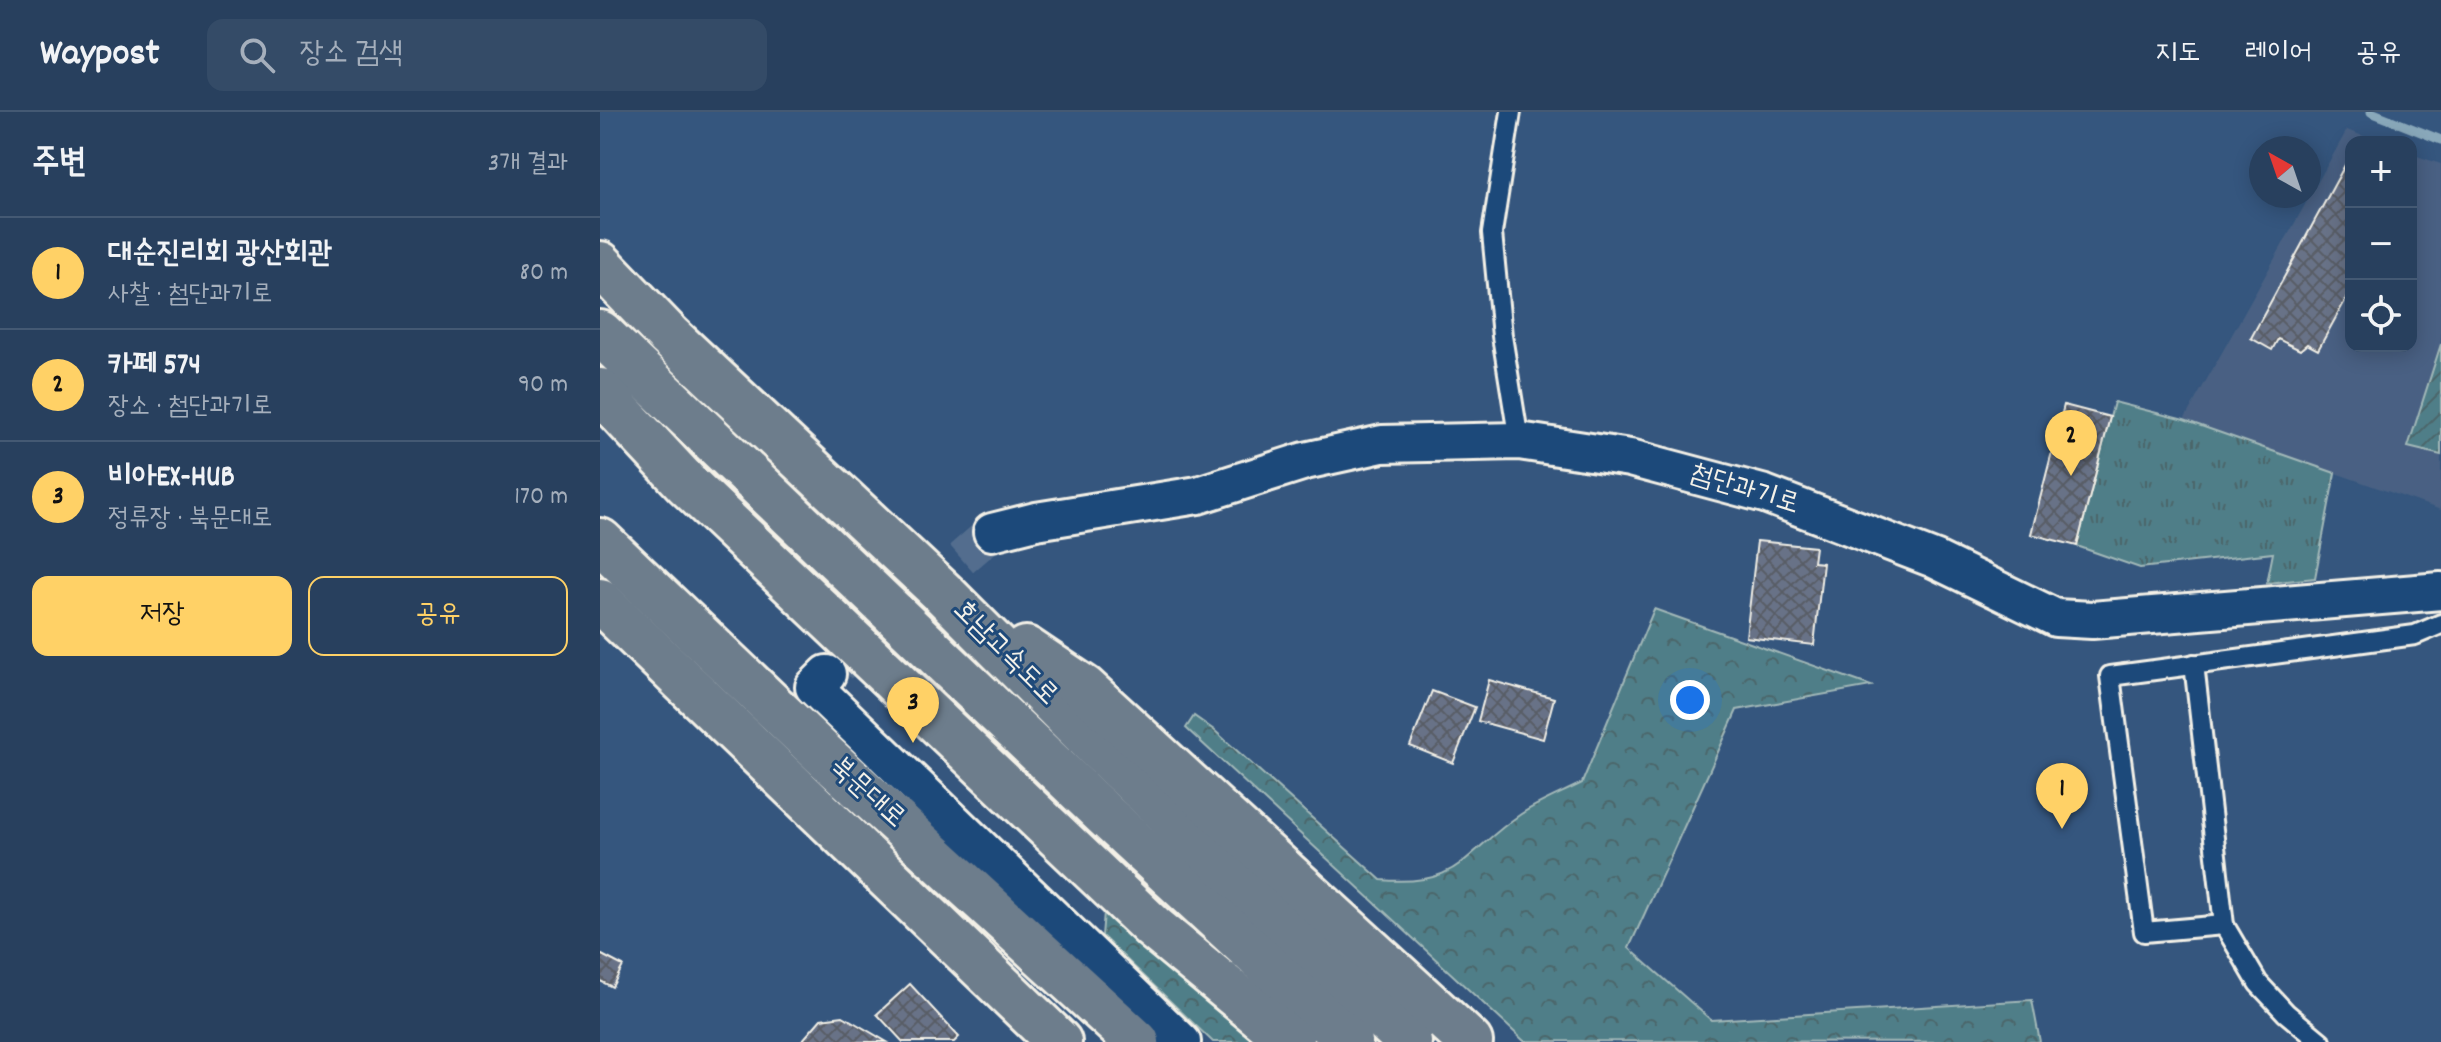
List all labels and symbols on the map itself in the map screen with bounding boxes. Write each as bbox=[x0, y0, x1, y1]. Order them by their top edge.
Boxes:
north arrow bbox=[2249, 136, 2321, 208]
pin: 2 bbox=[2045, 410, 2097, 476]
street label: 첨단과기로 bbox=[1684, 455, 1804, 527]
street label: 호남고속도로 bbox=[942, 592, 1066, 716]
pin: 3 bbox=[887, 677, 939, 743]
your location bbox=[1670, 680, 1710, 720]
street label: 북문대로 bbox=[819, 749, 913, 839]
pin: 1 bbox=[2036, 763, 2088, 829]

